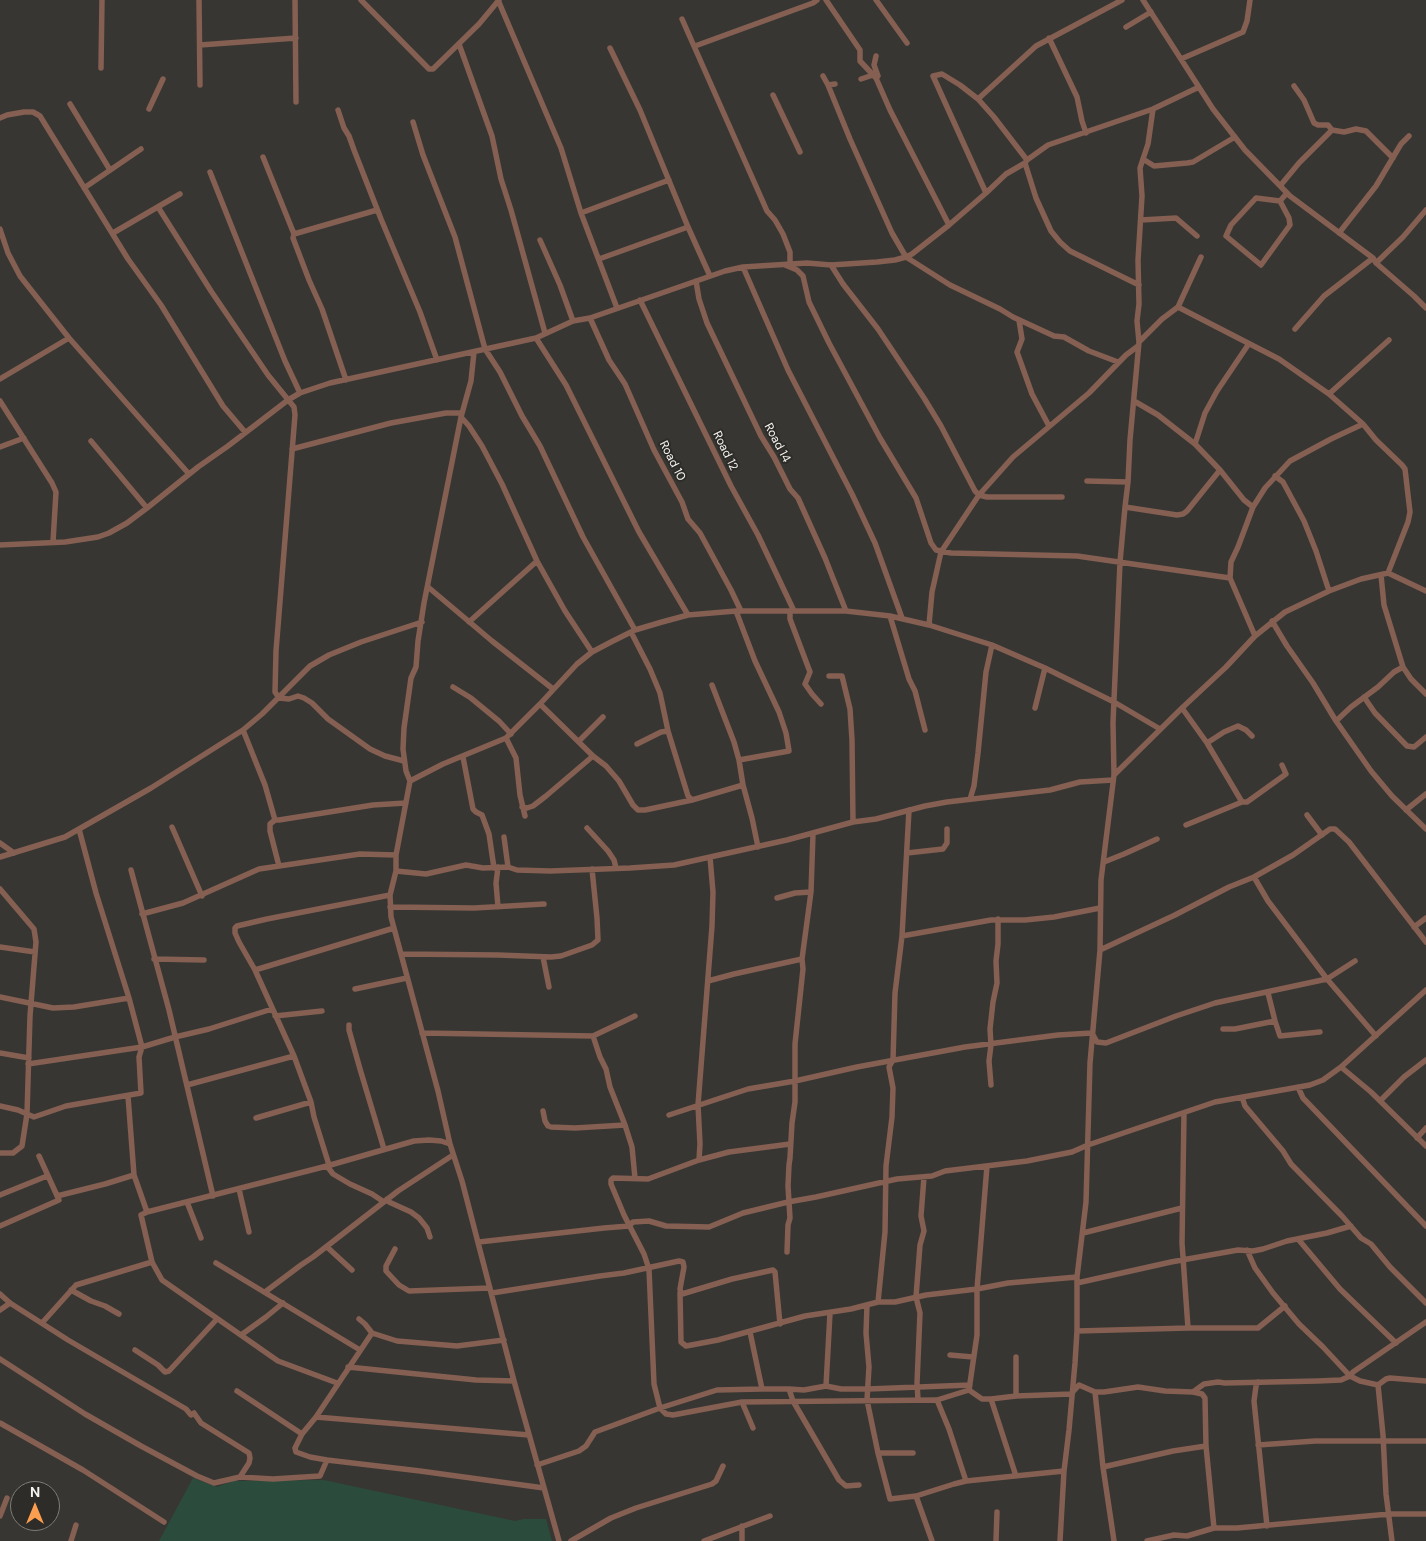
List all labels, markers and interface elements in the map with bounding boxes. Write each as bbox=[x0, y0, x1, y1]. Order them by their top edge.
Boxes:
street label: Road 14 bbox=[761, 421, 793, 465]
street label: Road 12 bbox=[709, 429, 741, 473]
street label: Road 10 bbox=[656, 439, 688, 483]
north arrow bbox=[10, 1481, 60, 1531]
text: N bbox=[30, 1483, 40, 1501]

